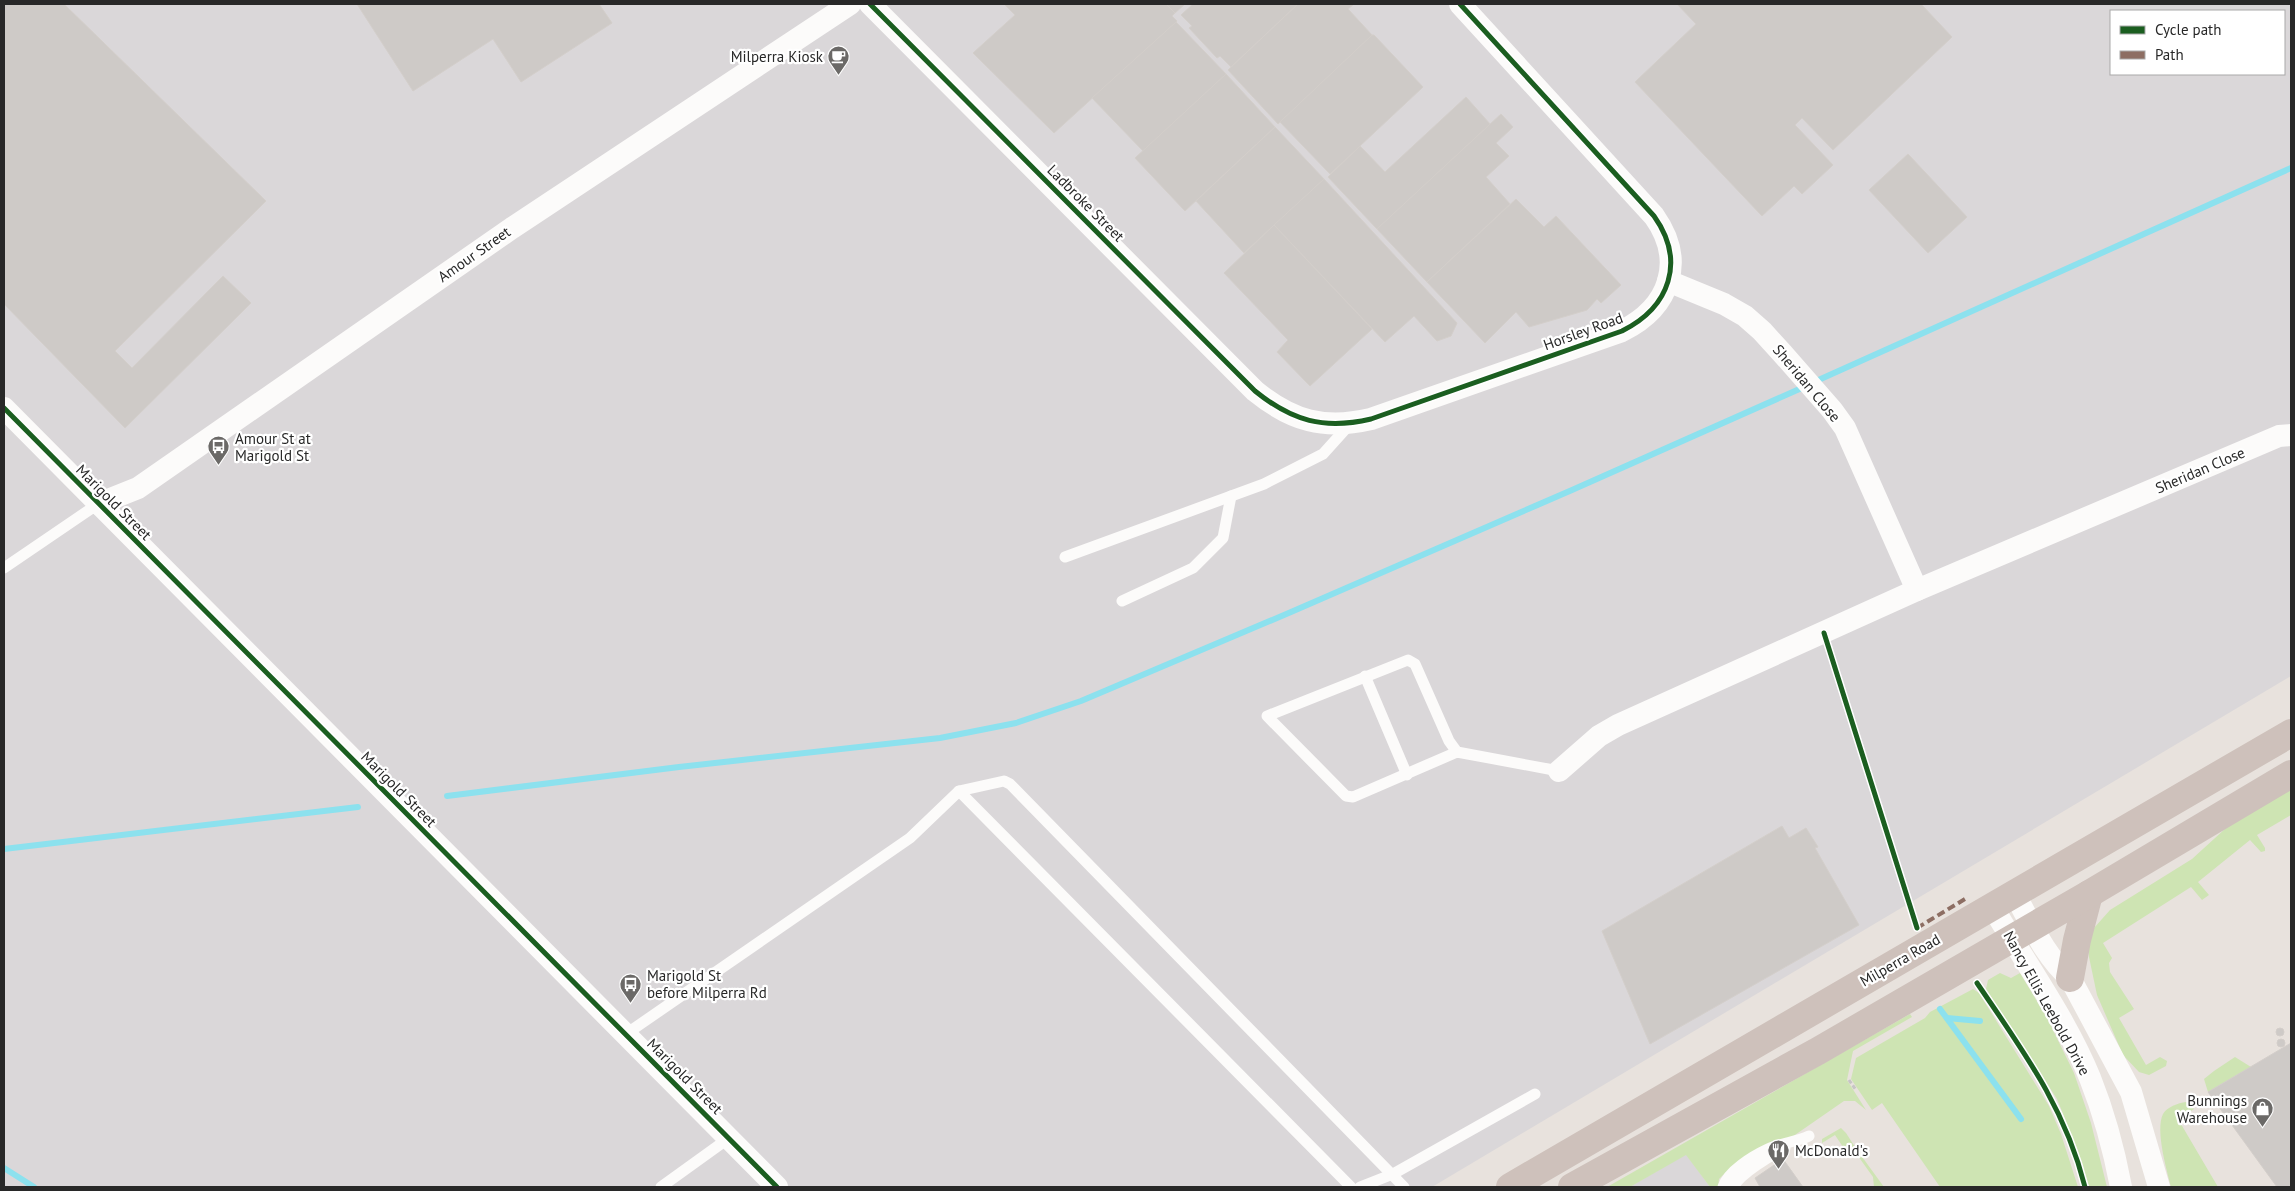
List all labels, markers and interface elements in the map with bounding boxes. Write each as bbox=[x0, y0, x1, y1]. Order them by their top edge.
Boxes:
legend bbox=[2110, 10, 2285, 75]
text: Cycle path bbox=[2155, 20, 2221, 39]
cafe icon: Milperra Kiosk bbox=[827, 44, 851, 75]
text: Path bbox=[2155, 45, 2184, 64]
place label: Milperra Kiosk bbox=[731, 47, 824, 66]
street label: Ladbroke Street bbox=[1044, 161, 1128, 245]
street label: Amour Street bbox=[434, 222, 514, 286]
street label: Horsley Road bbox=[1541, 308, 1625, 354]
street label: Sheridan Close bbox=[1769, 340, 1845, 426]
place label: Amour St at Marigold St bbox=[235, 429, 311, 465]
bus stop icon: Amour St at Marigold St bbox=[207, 435, 231, 466]
street label: Sheridan Close bbox=[2152, 443, 2248, 497]
street label: Marigold Street bbox=[72, 460, 156, 544]
street label: Marigold Street bbox=[357, 747, 441, 831]
street label: Nancy Ellis Leebold Drive bbox=[1999, 928, 2095, 1078]
street label: Milperra Road bbox=[1857, 929, 1943, 991]
place label: Marigold St before Milperra Rd bbox=[647, 966, 767, 1002]
bus stop icon: Marigold St before Milperra Rd bbox=[619, 972, 643, 1003]
street label: Marigold Street bbox=[643, 1034, 727, 1118]
place label: Bunnings Warehouse bbox=[2177, 1091, 2247, 1127]
shop icon: Bunnings Warehouse bbox=[2251, 1097, 2275, 1128]
restaurant icon: McDonald's bbox=[1767, 1138, 1791, 1169]
place label: McDonald's bbox=[1795, 1141, 1868, 1160]

